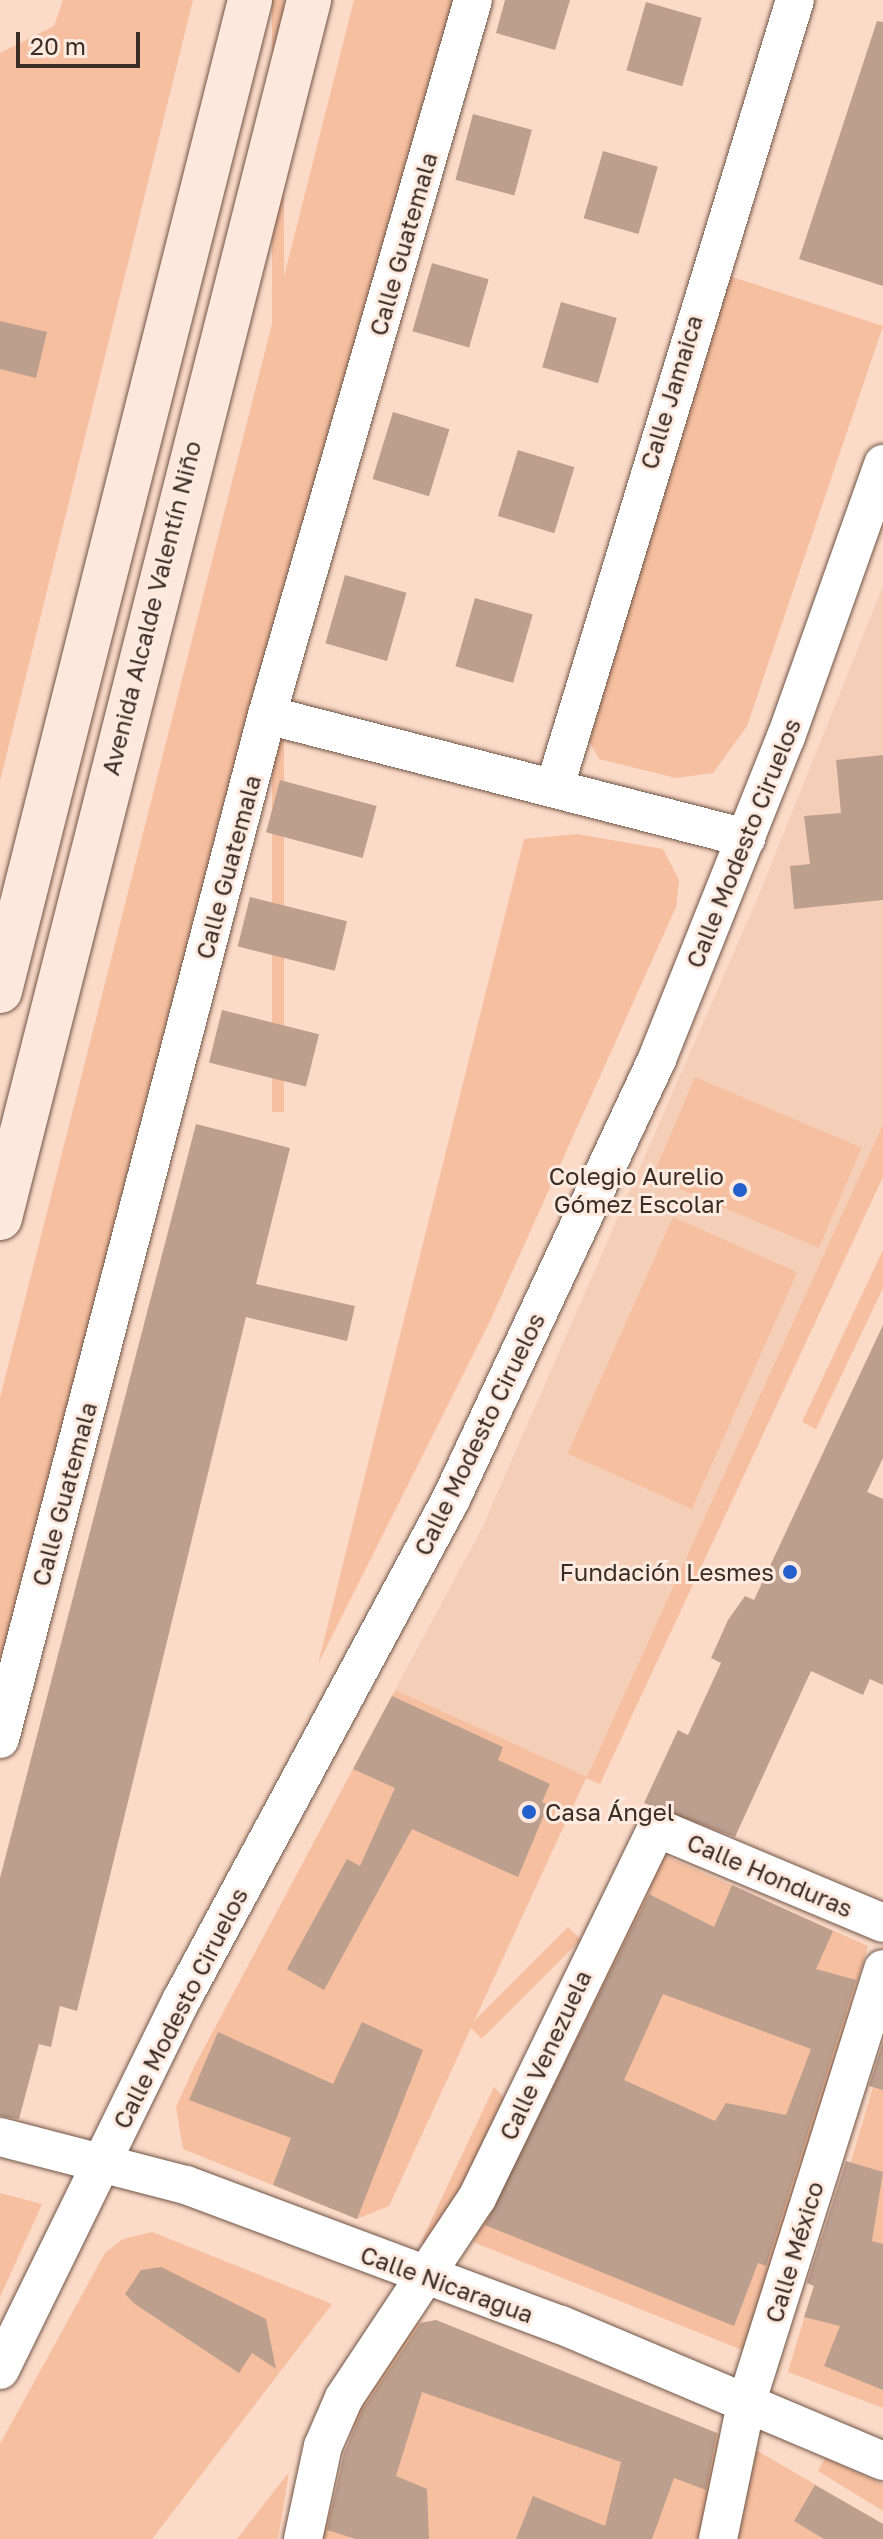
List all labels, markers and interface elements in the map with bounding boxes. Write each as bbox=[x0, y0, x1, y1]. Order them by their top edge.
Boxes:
scale bar bbox=[20, 16, 144, 66]
text: 20 m bbox=[30, 31, 86, 60]
street label: Calle Guatemala bbox=[363, 149, 443, 339]
street label: Calle Jamaica bbox=[634, 311, 708, 473]
street label: Avenida Alcalde Valentín Niño bbox=[95, 438, 207, 778]
street label: Calle Modesto Ciruelos bbox=[680, 714, 806, 972]
street label: Calle Guatemala bbox=[190, 772, 266, 962]
place label: Colegio Aurelio Gómez Escolar bbox=[549, 1162, 724, 1218]
marker: Colegio Aurelio Gómez Escolar bbox=[731, 1181, 749, 1199]
street label: Calle Modesto Ciruelos bbox=[408, 1308, 550, 1560]
street label: Calle Guatemala bbox=[26, 1399, 102, 1589]
place label: Fundación Lesmes bbox=[559, 1558, 774, 1586]
marker: Fundación Lesmes bbox=[781, 1563, 799, 1581]
place label: Casa Ángel bbox=[545, 1798, 674, 1826]
marker: Casa Ángel bbox=[520, 1803, 538, 1821]
street label: Calle Honduras bbox=[683, 1827, 857, 1923]
street label: Calle Modesto Ciruelos bbox=[107, 1883, 253, 2133]
street label: Calle Venezuela bbox=[493, 1965, 597, 2145]
street label: Calle México bbox=[759, 2178, 829, 2326]
street label: Calle Nicaragua bbox=[357, 2239, 537, 2329]

